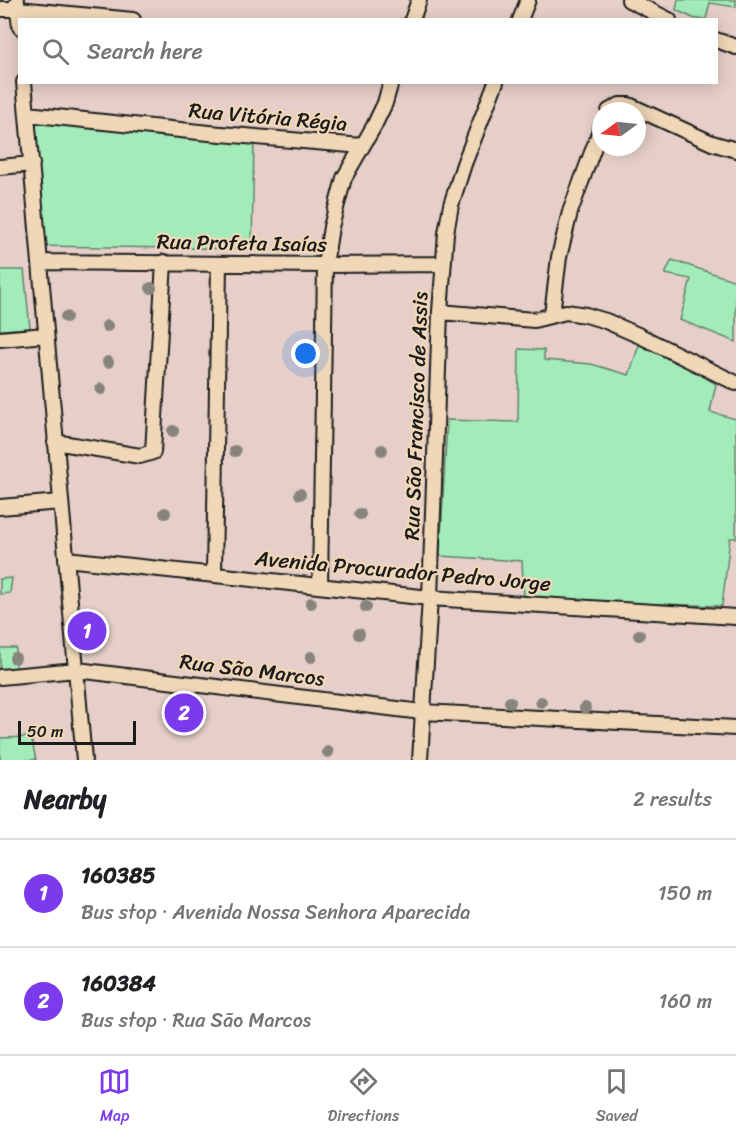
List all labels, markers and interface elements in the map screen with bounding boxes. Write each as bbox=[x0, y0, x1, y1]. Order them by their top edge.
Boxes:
search box bbox=[18, 18, 718, 84]
text: Search here bbox=[87, 32, 203, 71]
icon: search bbox=[39, 35, 72, 68]
street label: Rua Vitória Régia bbox=[187, 91, 349, 143]
north arrow bbox=[592, 102, 646, 156]
street label: Rua Profeta Isaías bbox=[157, 223, 328, 263]
street label: Rua São Francisco de Assis bbox=[393, 291, 439, 541]
your location bbox=[291, 339, 320, 368]
street label: Avenida Procurador Pedro Jorge bbox=[252, 539, 553, 603]
pin: 1 bbox=[68, 608, 106, 654]
street label: Rua São Marcos bbox=[177, 642, 327, 698]
pin: 2 bbox=[164, 690, 204, 736]
text: 50 m bbox=[27, 717, 63, 746]
scale bar bbox=[18, 718, 136, 746]
text: Nearby bbox=[24, 776, 106, 822]
text: 2 results bbox=[633, 782, 712, 817]
text: 160385 bbox=[81, 856, 156, 895]
text: 1 bbox=[39, 876, 48, 911]
text: 150 m bbox=[658, 876, 712, 911]
text: Bus stop · Avenida Nossa Senhora Aparecida bbox=[81, 895, 470, 930]
text: 160384 bbox=[81, 964, 156, 1003]
text: 2 bbox=[38, 984, 49, 1019]
text: 160 m bbox=[659, 984, 712, 1019]
text: Bus stop · Rua São Marcos bbox=[81, 1003, 311, 1038]
tab: Map bbox=[98, 1065, 131, 1130]
tab: Directions bbox=[328, 1065, 399, 1130]
tab: Saved bbox=[596, 1065, 638, 1130]

